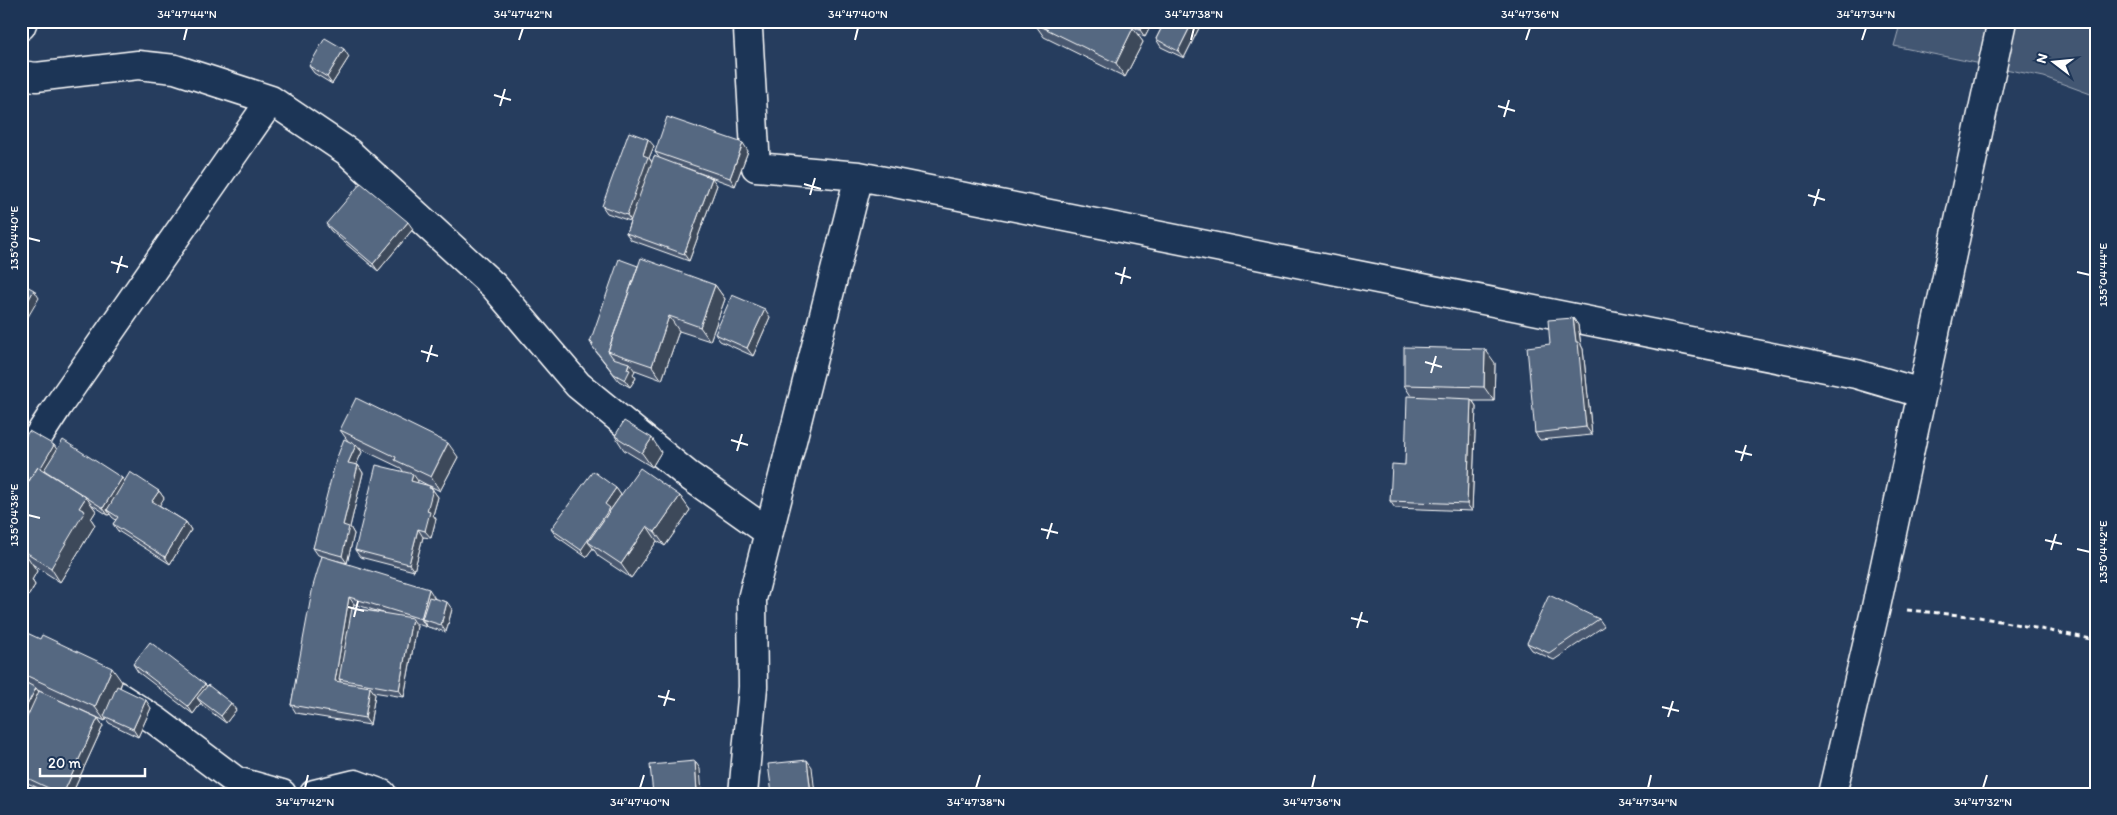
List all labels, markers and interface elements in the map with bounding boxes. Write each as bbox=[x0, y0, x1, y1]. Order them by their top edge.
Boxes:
text: 34°47'44"N bbox=[157, 7, 217, 21]
text: 34°47'42"N bbox=[494, 7, 552, 21]
text: 34°47'40"N bbox=[828, 7, 888, 21]
text: 34°47'38"N bbox=[1165, 7, 1223, 21]
text: 34°47'36"N bbox=[1501, 7, 1559, 21]
text: 34°47'34"N bbox=[1837, 7, 1895, 21]
north arrow bbox=[2030, 38, 2080, 88]
text: N bbox=[2033, 52, 2051, 65]
text: 135°04'40"E bbox=[7, 205, 21, 270]
text: 135°04'44"E bbox=[2096, 243, 2110, 307]
text: 135°04'38"E bbox=[7, 483, 21, 546]
text: 135°04'42"E bbox=[2096, 520, 2110, 584]
scale bar bbox=[40, 745, 145, 777]
text: 20 m bbox=[48, 754, 82, 772]
text: 34°47'42"N bbox=[276, 795, 334, 809]
text: 34°47'40"N bbox=[610, 795, 670, 809]
text: 34°47'38"N bbox=[947, 795, 1005, 809]
text: 34°47'36"N bbox=[1283, 795, 1341, 809]
text: 34°47'34"N bbox=[1619, 795, 1677, 809]
text: 34°47'32"N bbox=[1954, 795, 2012, 809]

